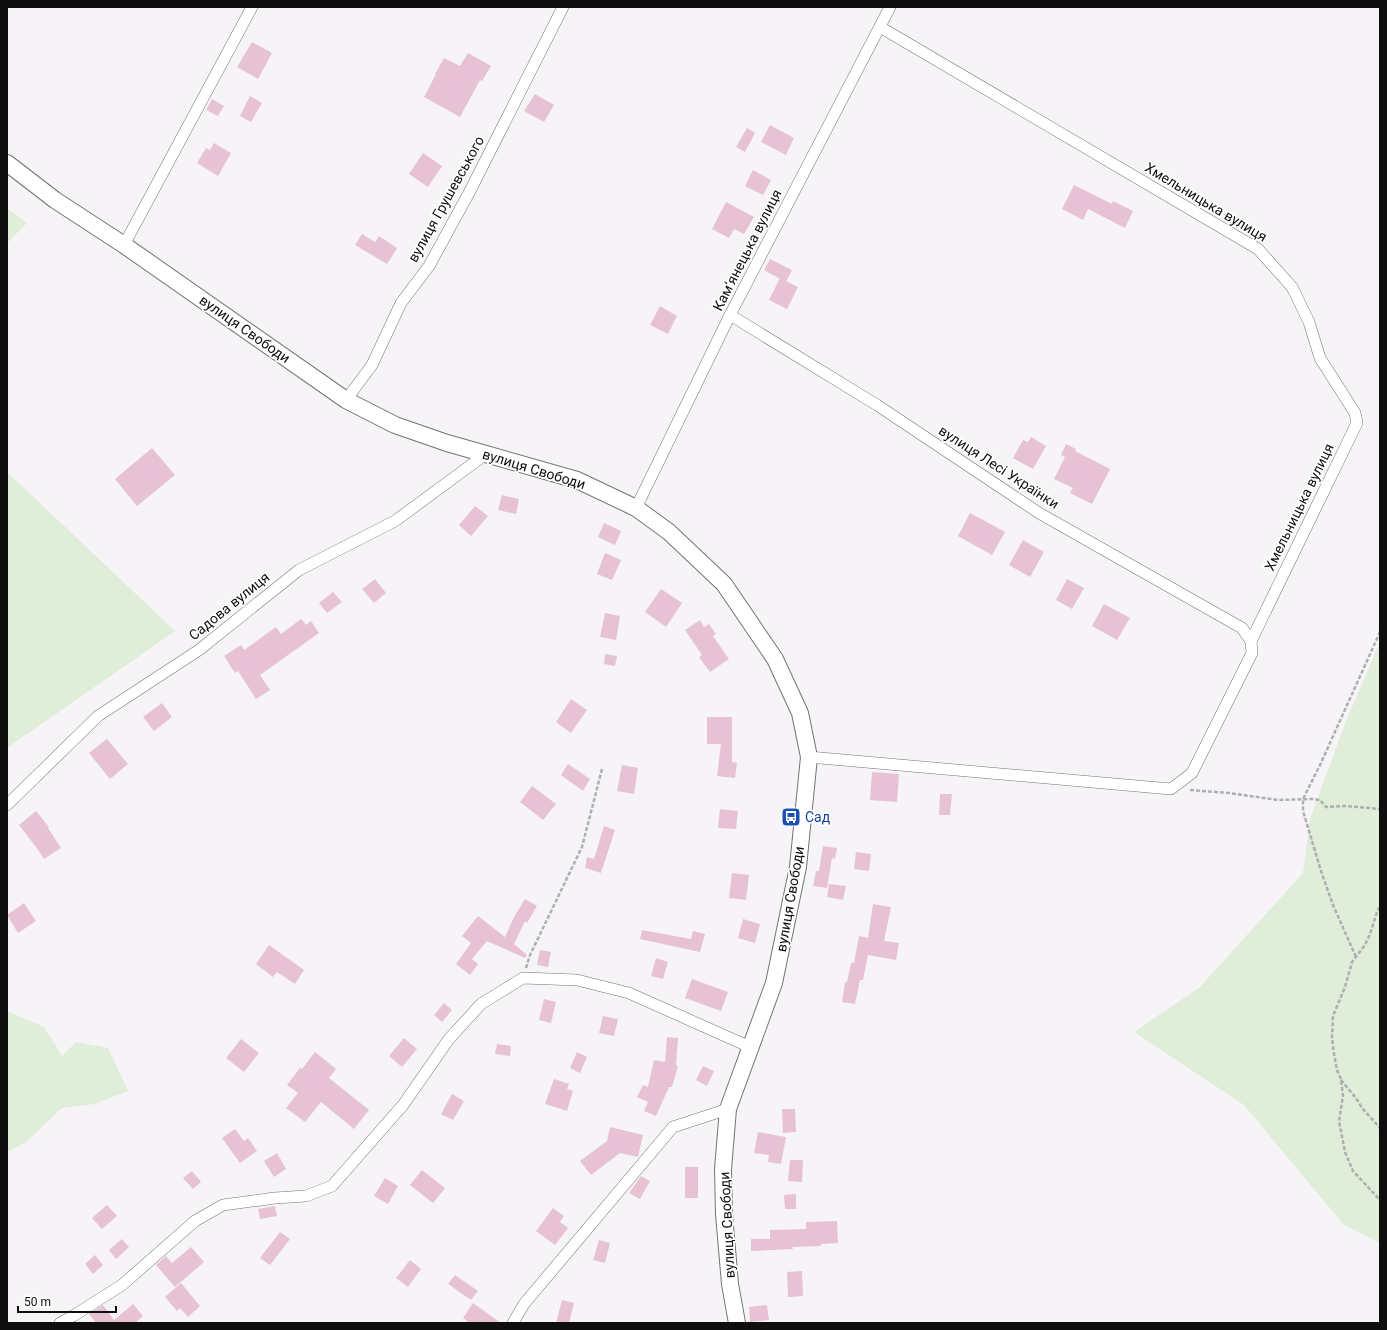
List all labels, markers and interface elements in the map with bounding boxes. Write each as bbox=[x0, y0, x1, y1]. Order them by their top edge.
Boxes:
street label: вулиця Грушевського bbox=[405, 133, 487, 265]
street label: Хмельницька вулиця bbox=[1142, 159, 1270, 245]
street label: Камʼянецька вулиця bbox=[709, 187, 785, 313]
street label: вулиця Свободи bbox=[197, 292, 293, 366]
street label: вулиця Лесі Українки bbox=[936, 422, 1062, 512]
street label: Хмельницька вулиця bbox=[1261, 441, 1337, 573]
street label: вулиця Свободи bbox=[481, 446, 587, 492]
street label: Садова вулиця bbox=[186, 569, 272, 643]
bus stop icon: Сад bbox=[780, 806, 802, 828]
place label: Сад bbox=[805, 809, 831, 825]
street label: вулиця Свободи bbox=[773, 845, 807, 953]
street label: вулиця Свободи bbox=[716, 1171, 738, 1279]
scale bar bbox=[18, 1288, 116, 1314]
text: 50 m bbox=[24, 1295, 51, 1309]

